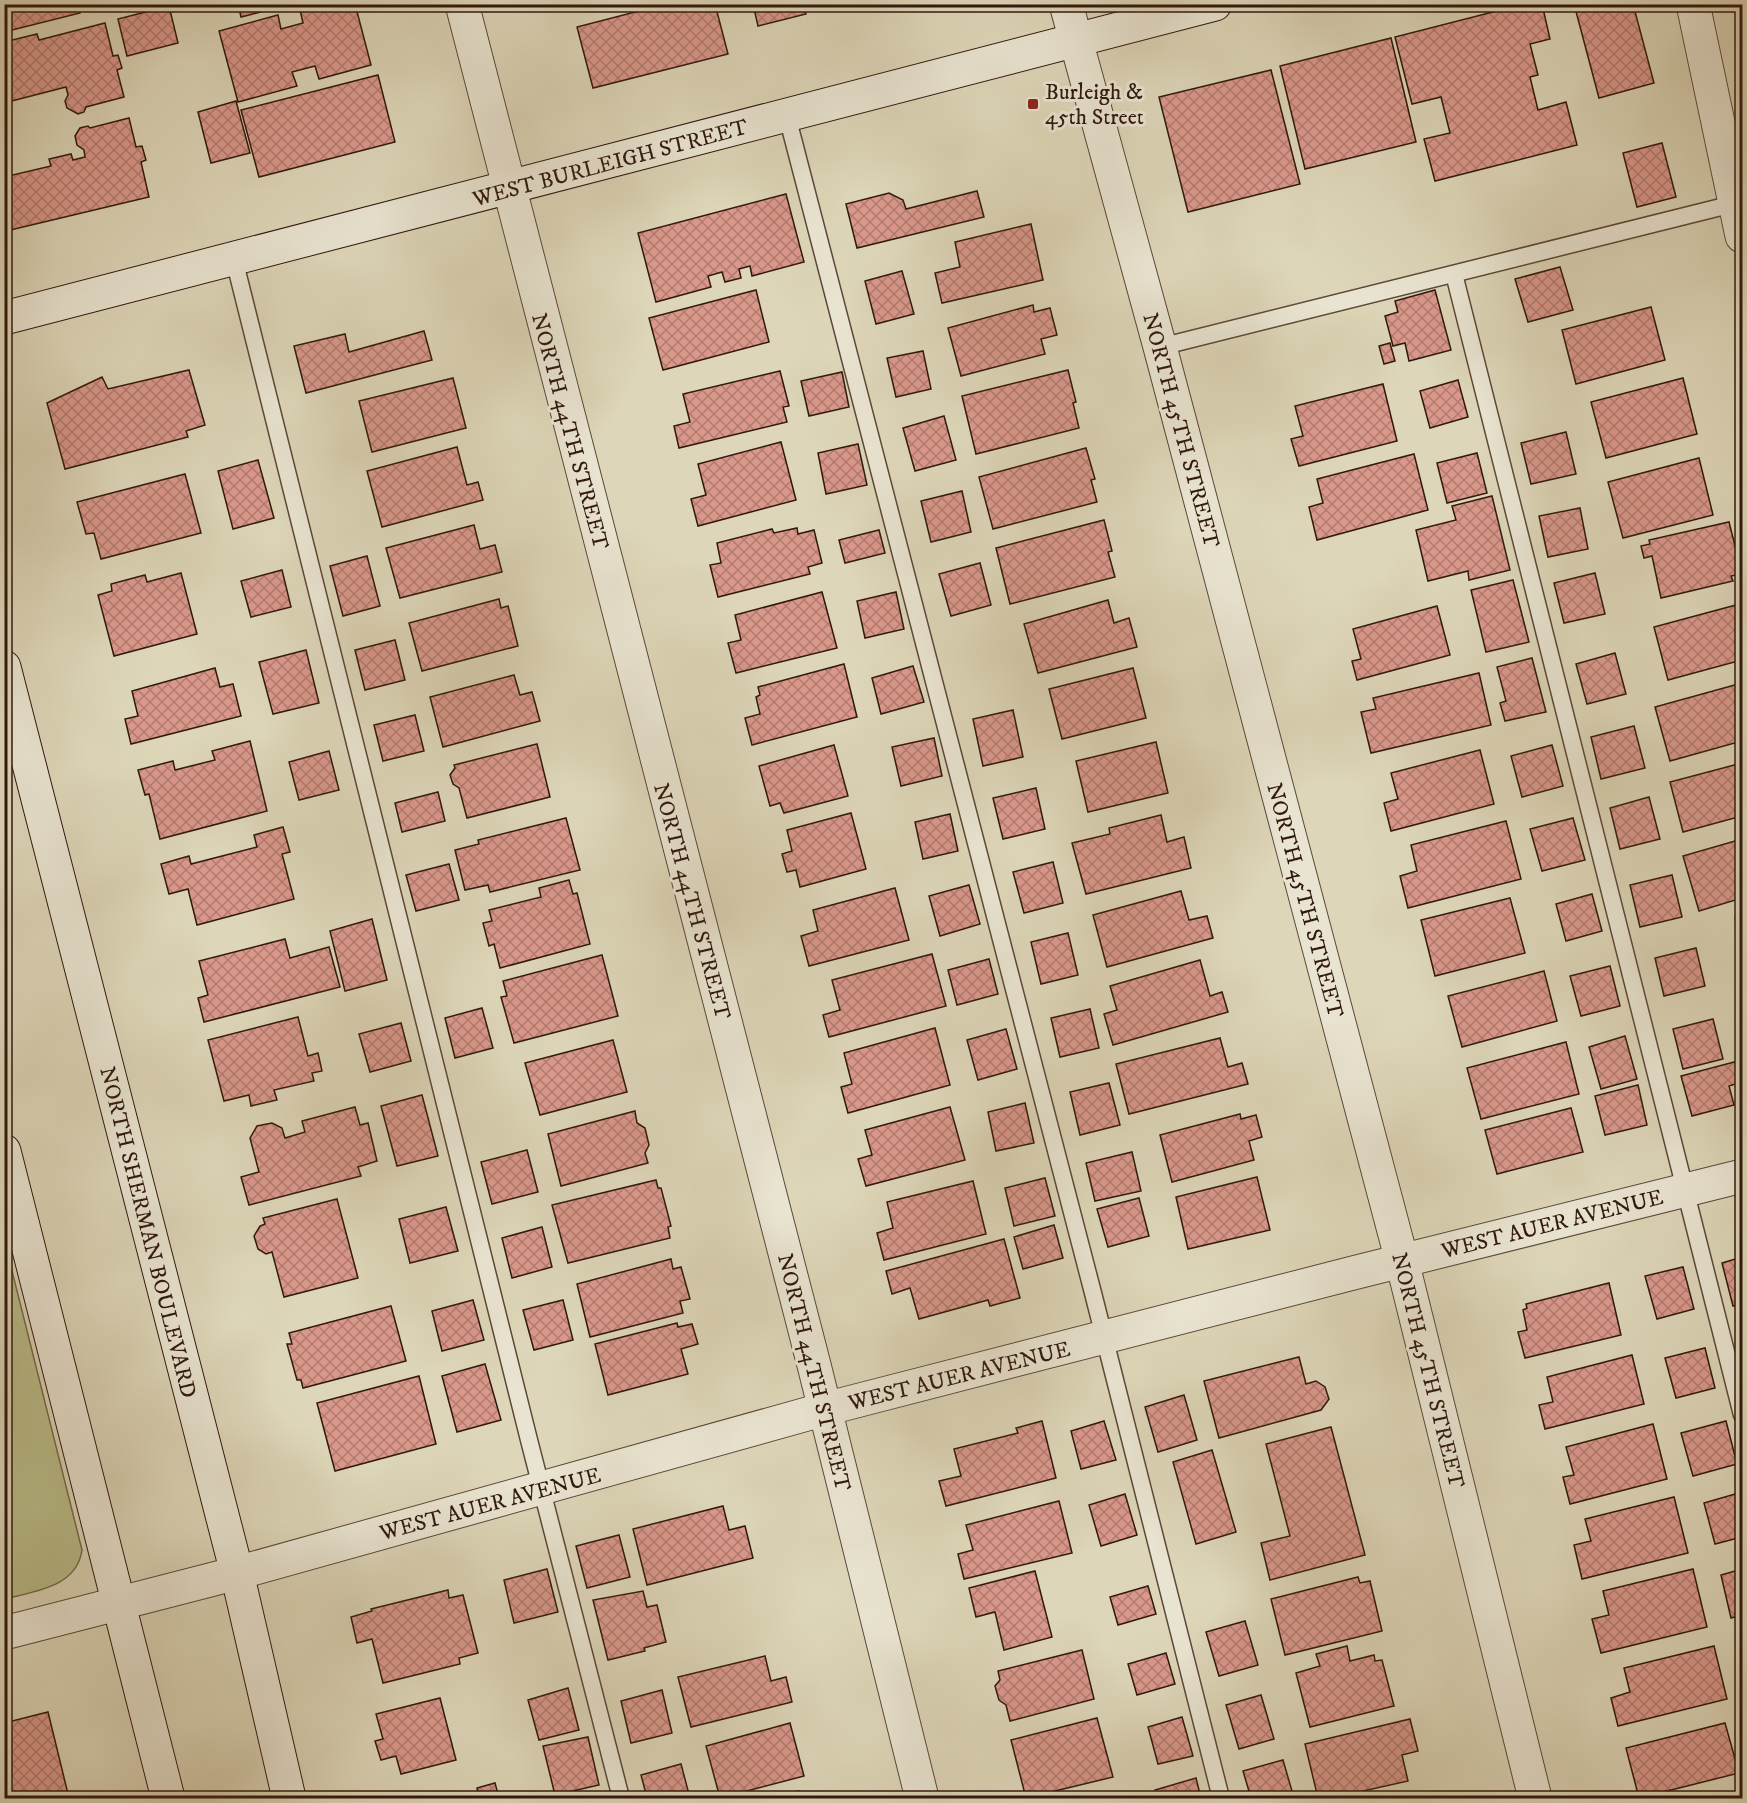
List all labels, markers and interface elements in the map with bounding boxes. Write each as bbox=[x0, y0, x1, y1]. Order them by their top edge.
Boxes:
place label: Burleigh & 45th Street bbox=[1045, 79, 1144, 131]
marker: Burleigh & 45th Street bbox=[1026, 97, 1040, 111]
street label: WEST BURLEIGH STREET bbox=[469, 114, 751, 213]
street label: NORTH 44TH STREET bbox=[525, 310, 614, 553]
street label: NORTH 45TH STREET bbox=[1136, 310, 1225, 551]
street label: NORTH 44TH STREET bbox=[647, 780, 736, 1023]
street label: NORTH 45TH STREET bbox=[1260, 780, 1349, 1021]
street label: NORTH SHERMAN BOULEVARD bbox=[93, 1064, 202, 1401]
street label: WEST AUER AVENUE bbox=[1438, 1184, 1666, 1265]
street label: NORTH 45TH STREET bbox=[1385, 1250, 1470, 1491]
street label: NORTH 44TH STREET bbox=[771, 1251, 856, 1494]
street label: WEST AUER AVENUE bbox=[845, 1336, 1073, 1417]
street label: WEST AUER AVENUE bbox=[376, 1462, 604, 1547]

